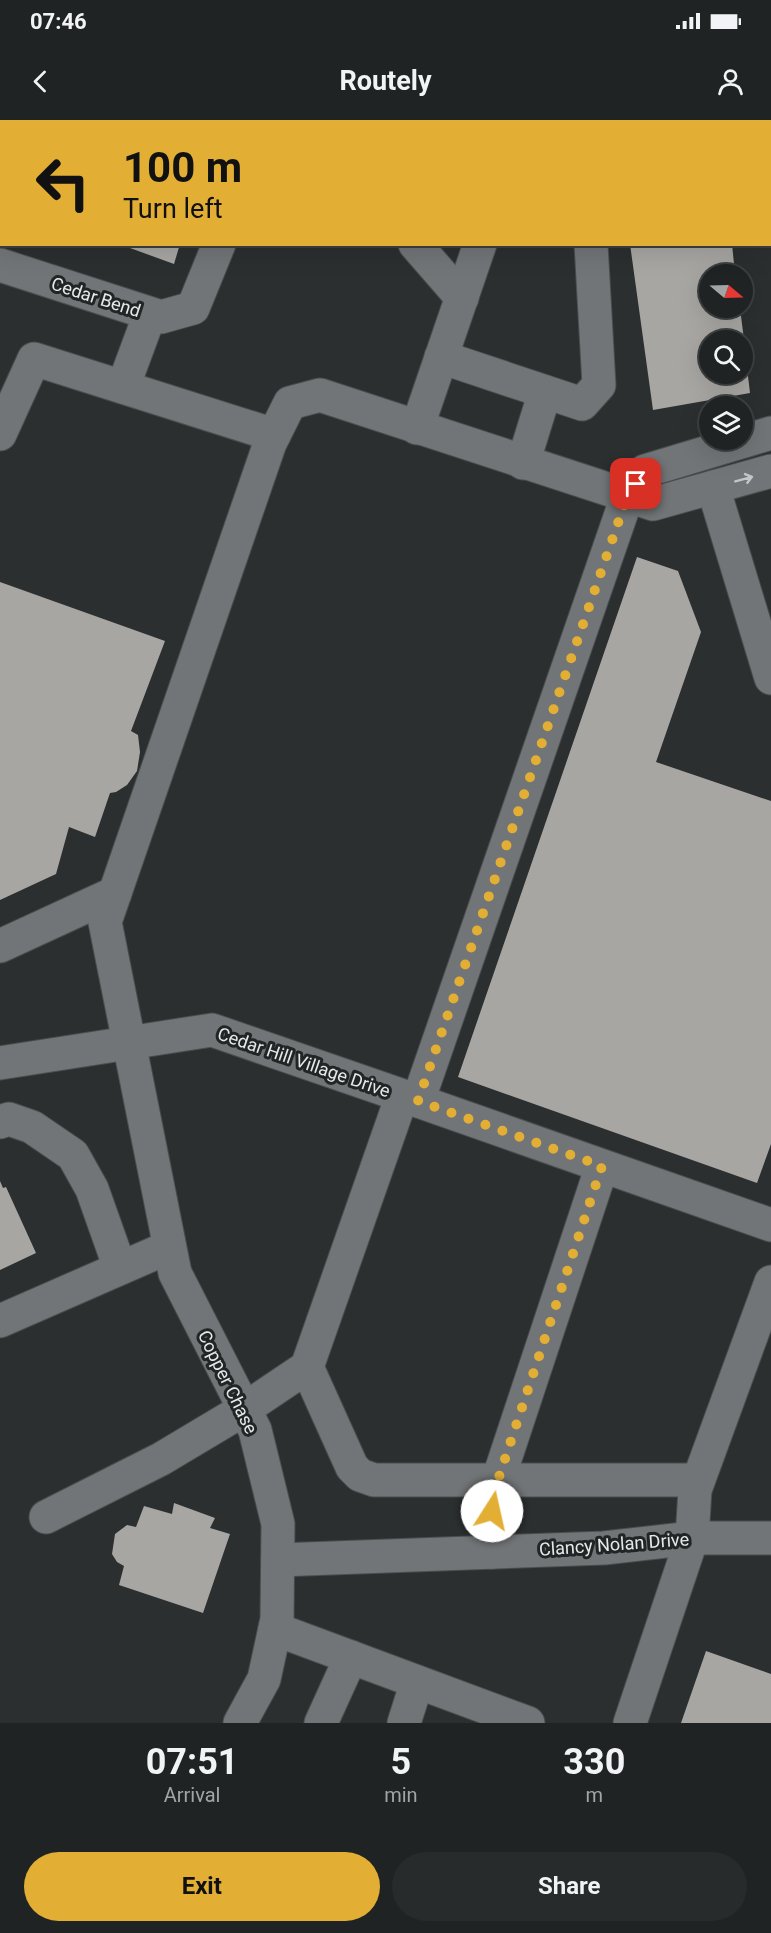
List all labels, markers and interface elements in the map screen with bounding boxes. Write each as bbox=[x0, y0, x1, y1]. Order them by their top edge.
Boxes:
text: 07:46 bbox=[30, 9, 87, 34]
icon: back bbox=[24, 65, 57, 98]
text: Routely bbox=[339, 65, 432, 97]
icon: person bbox=[714, 65, 747, 98]
text: 100 m bbox=[123, 143, 242, 192]
icon: left bbox=[24, 144, 102, 222]
text: Turn left bbox=[123, 193, 223, 225]
north arrow bbox=[699, 264, 753, 318]
map controls bbox=[699, 264, 753, 450]
street label: Cedar Bend bbox=[49, 273, 143, 321]
button: search bbox=[699, 330, 753, 384]
button: layers bbox=[699, 396, 753, 450]
pin bbox=[610, 458, 661, 509]
icon: arrive bbox=[619, 467, 652, 500]
one-way arrow bbox=[734, 472, 753, 484]
street label: Cedar Hill Village Drive bbox=[215, 1023, 393, 1101]
street label: Copper Chase bbox=[194, 1327, 262, 1437]
position arrow bbox=[460, 1479, 524, 1543]
street label: Clancy Nolan Drive bbox=[538, 1528, 690, 1560]
text: 07:51 bbox=[146, 1741, 238, 1783]
text: 5 bbox=[391, 1741, 411, 1783]
text: 330 bbox=[563, 1741, 625, 1783]
text: Arrival bbox=[164, 1783, 220, 1807]
text: min bbox=[384, 1783, 418, 1807]
text: m bbox=[586, 1783, 603, 1807]
button: Exit bbox=[24, 1852, 380, 1921]
button: Share bbox=[392, 1852, 747, 1921]

